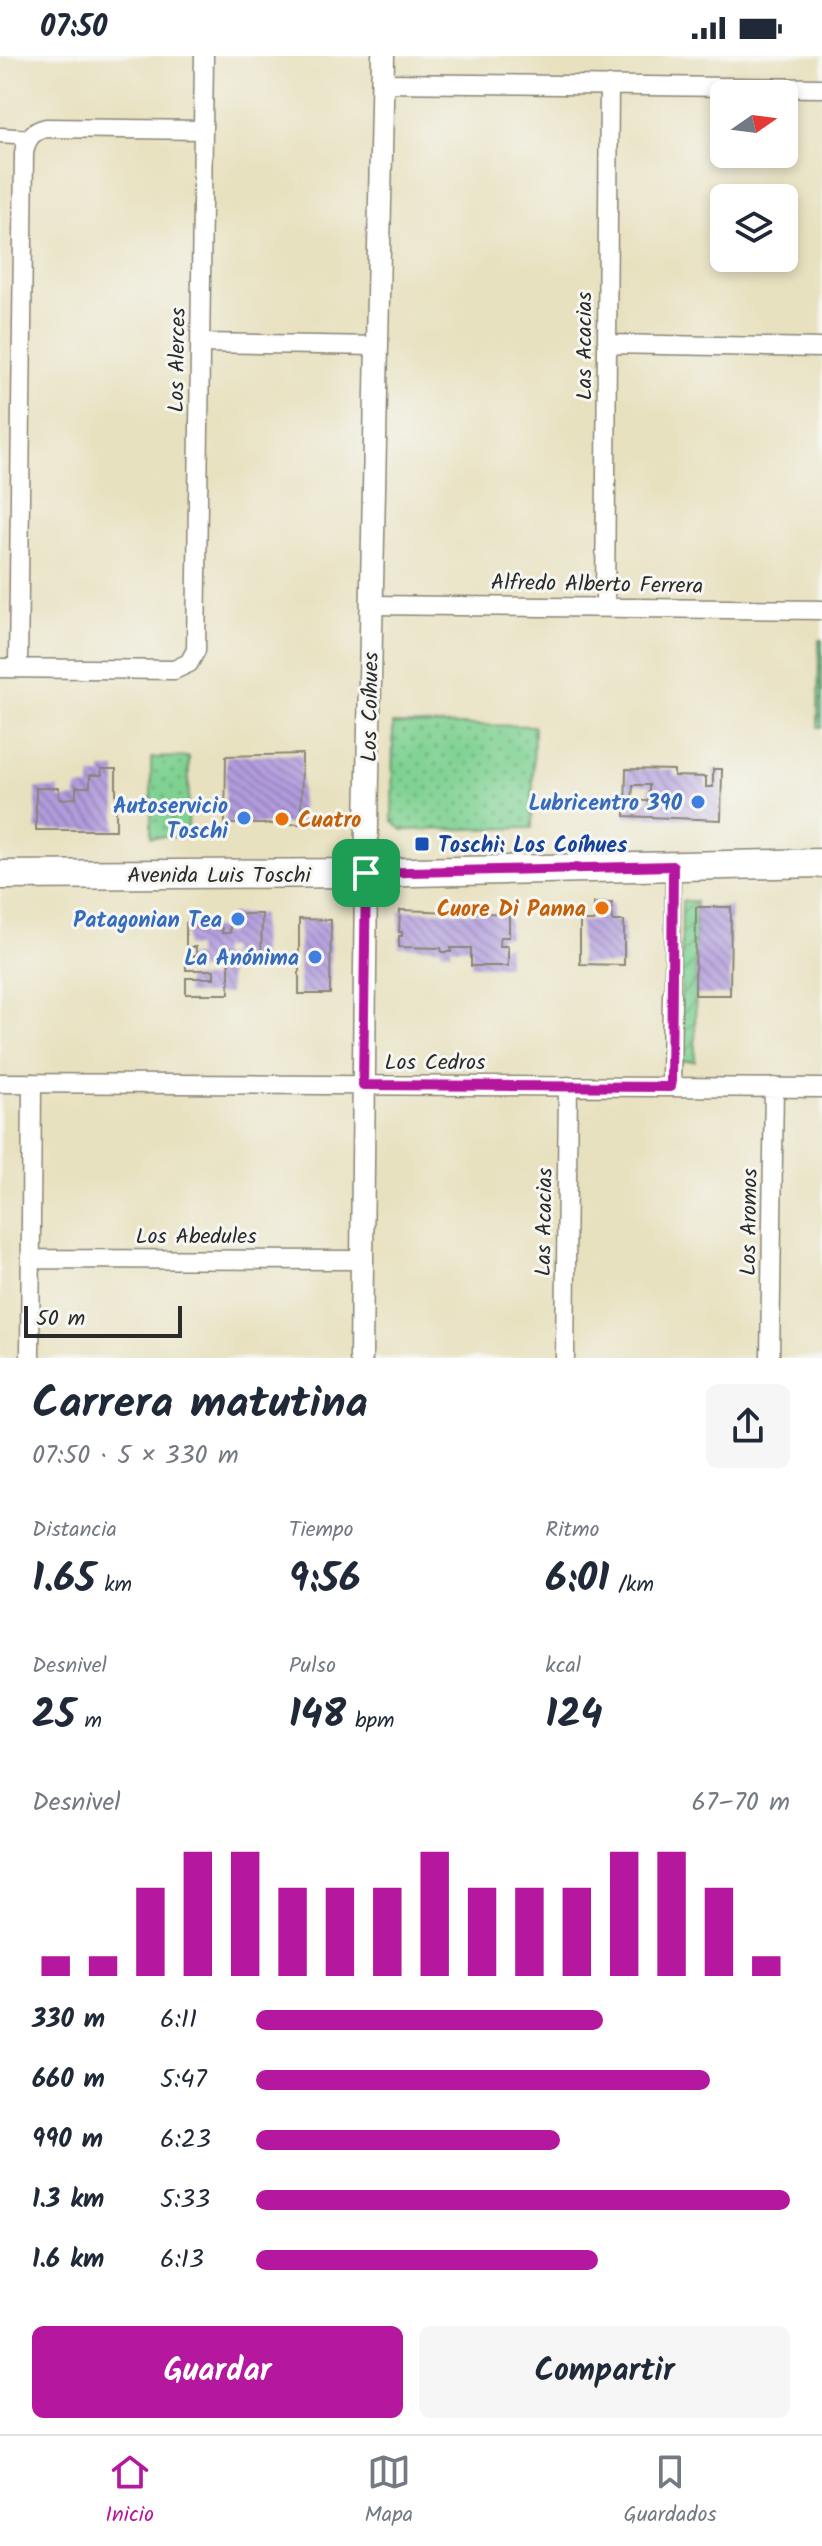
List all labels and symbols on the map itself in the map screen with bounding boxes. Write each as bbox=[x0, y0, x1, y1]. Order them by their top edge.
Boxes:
north arrow bbox=[710, 80, 798, 168]
street label: Las Acacias bbox=[568, 291, 603, 400]
street label: Los Alerces bbox=[160, 307, 197, 413]
street label: Alfredo Alberto Ferrera bbox=[491, 566, 703, 605]
street label: Los Coíhues bbox=[353, 651, 390, 762]
place label: Lubricentro 390 bbox=[529, 787, 683, 822]
place label: Autoservicio Toschi bbox=[113, 790, 229, 850]
marker: Lubricentro 390 bbox=[689, 793, 707, 811]
place label: Cuatro bbox=[298, 804, 361, 839]
marker: Autoservicio Toschi bbox=[235, 809, 253, 827]
marker: Cuatro bbox=[273, 810, 291, 828]
place label: Toschi: Los Coíhues bbox=[438, 829, 628, 864]
marker: Toschi: Los Coíhues bbox=[413, 835, 431, 853]
pin bbox=[332, 839, 400, 907]
street label: Avenida Luis Toschi bbox=[127, 859, 312, 894]
place label: Cuore Di Panna bbox=[437, 893, 586, 928]
marker: Cuore Di Panna bbox=[593, 899, 611, 917]
place label: Patagonian Tea bbox=[73, 904, 222, 939]
marker: Patagonian Tea bbox=[229, 910, 247, 928]
place label: La Anónima bbox=[184, 942, 299, 977]
marker: La Anónima bbox=[306, 948, 324, 966]
street label: Los Cedros bbox=[385, 1046, 486, 1081]
street label: Las Acacias bbox=[527, 1167, 564, 1277]
street label: Los Aromos bbox=[732, 1167, 769, 1276]
street label: Los Abedules bbox=[135, 1220, 257, 1255]
scale bar bbox=[24, 1302, 182, 1338]

